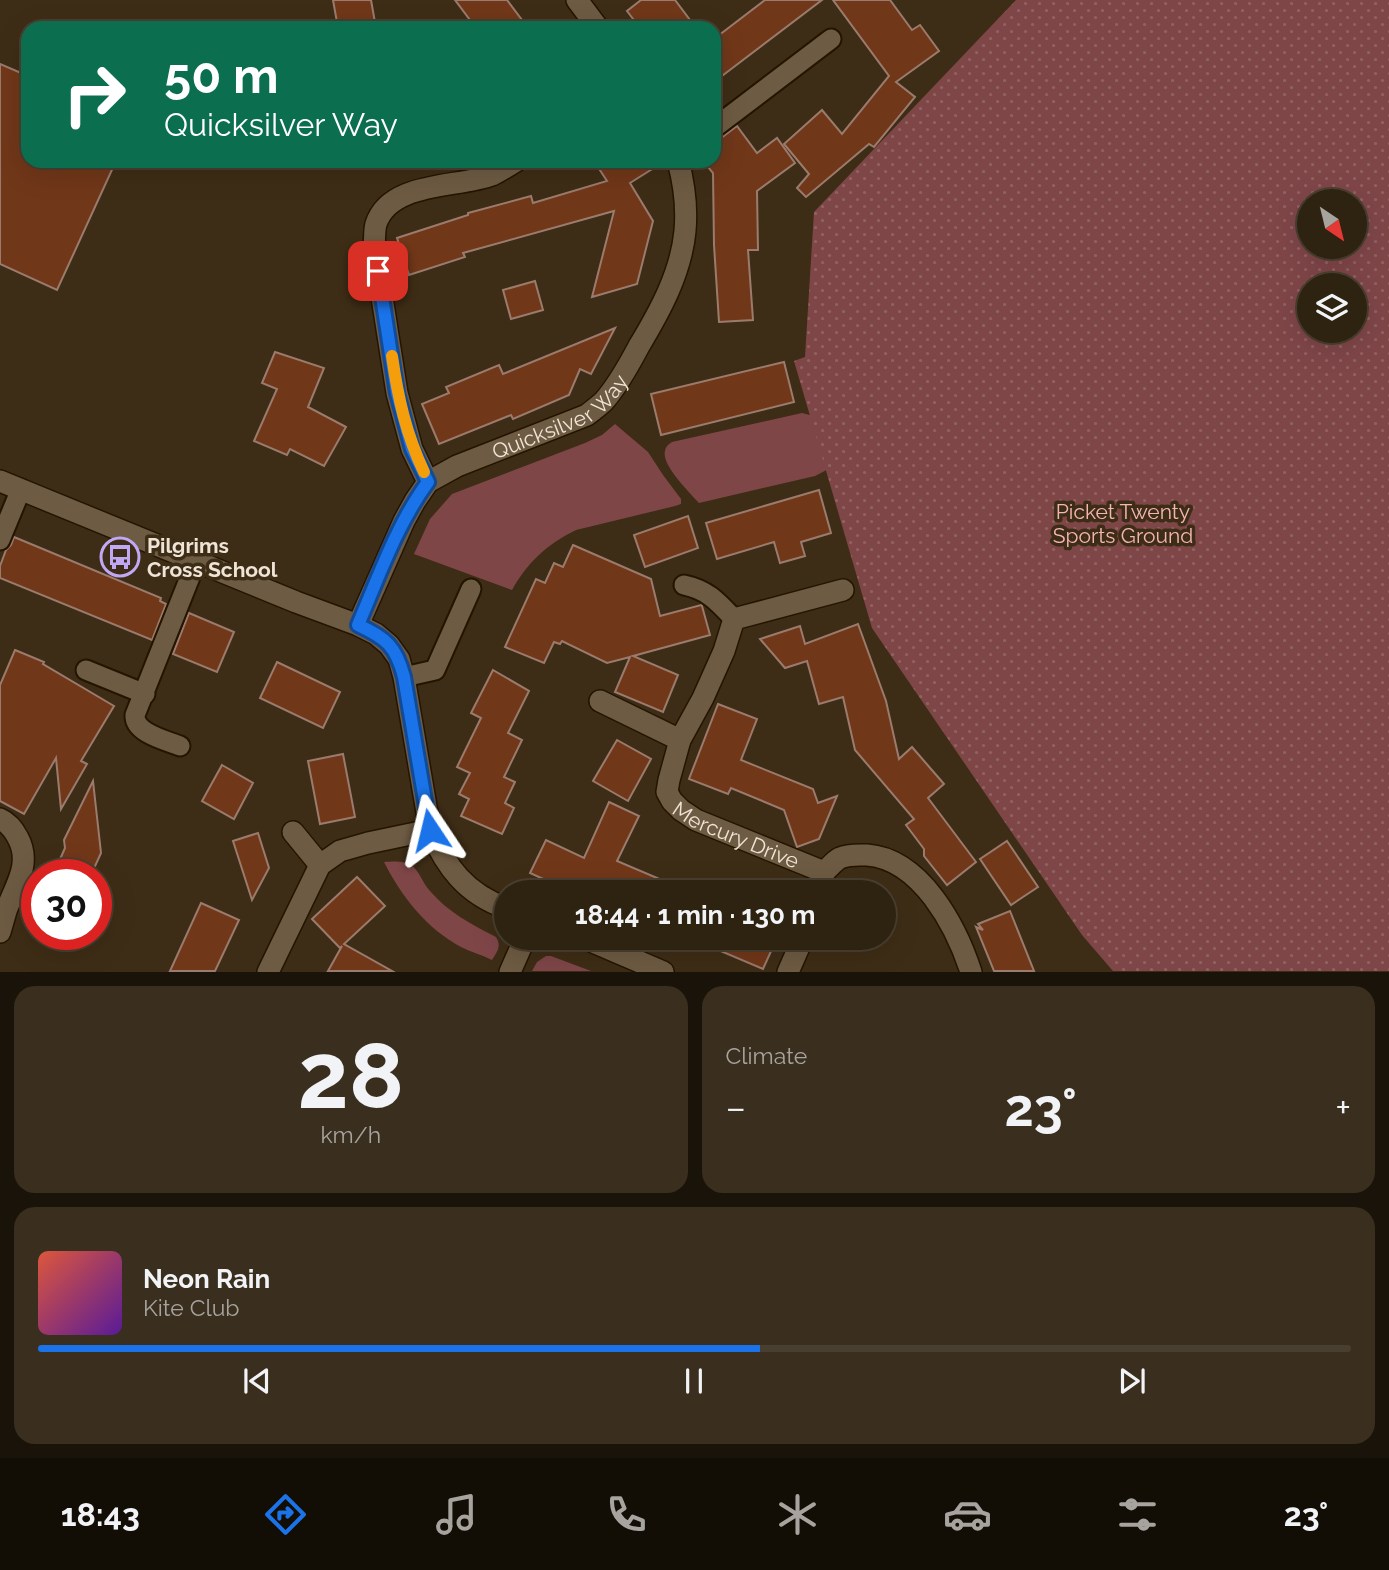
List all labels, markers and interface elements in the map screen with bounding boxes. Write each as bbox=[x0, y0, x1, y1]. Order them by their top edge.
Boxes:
text: 50 m bbox=[164, 47, 279, 104]
icon: right bbox=[49, 49, 140, 140]
text: Quicksilver Way bbox=[164, 106, 398, 143]
north arrow bbox=[1297, 189, 1367, 259]
map controls bbox=[1297, 189, 1367, 343]
pin bbox=[348, 241, 408, 301]
icon: arrive bbox=[359, 252, 397, 290]
button: layers bbox=[1297, 273, 1367, 343]
street label: Quicksilver Way bbox=[488, 370, 632, 464]
park label: Picket Twenty Sports Ground bbox=[1053, 499, 1193, 548]
place label: Pilgrims Cross School bbox=[147, 533, 278, 582]
bus stop icon: Pilgrims Cross School bbox=[99, 536, 141, 578]
position arrow bbox=[393, 793, 467, 867]
street label: Mercury Drive bbox=[668, 796, 803, 873]
speed limit sign: 30 bbox=[21, 859, 112, 950]
text: 18:44 · 1 min · 130 m bbox=[575, 900, 815, 930]
text: 28 bbox=[298, 1022, 404, 1129]
text: Climate bbox=[726, 1042, 807, 1069]
text: 23° bbox=[1004, 1077, 1077, 1138]
text: − bbox=[726, 1085, 746, 1130]
text: + bbox=[1335, 1085, 1351, 1130]
text: km/h bbox=[320, 1121, 381, 1148]
text: Neon Rain bbox=[143, 1264, 270, 1294]
text: Kite Club bbox=[143, 1294, 240, 1321]
icon: previous bbox=[238, 1362, 276, 1400]
icon: pause bbox=[675, 1362, 713, 1400]
icon: next bbox=[1113, 1362, 1151, 1400]
icon: directions bbox=[261, 1490, 310, 1539]
icon: music bbox=[432, 1490, 481, 1539]
icon: phone bbox=[602, 1490, 651, 1539]
icon: climate bbox=[773, 1490, 822, 1539]
icon: car bbox=[943, 1490, 992, 1539]
icon: filters bbox=[1113, 1490, 1162, 1539]
text: 18:43 bbox=[61, 1496, 140, 1533]
text: 23° bbox=[1284, 1496, 1328, 1533]

